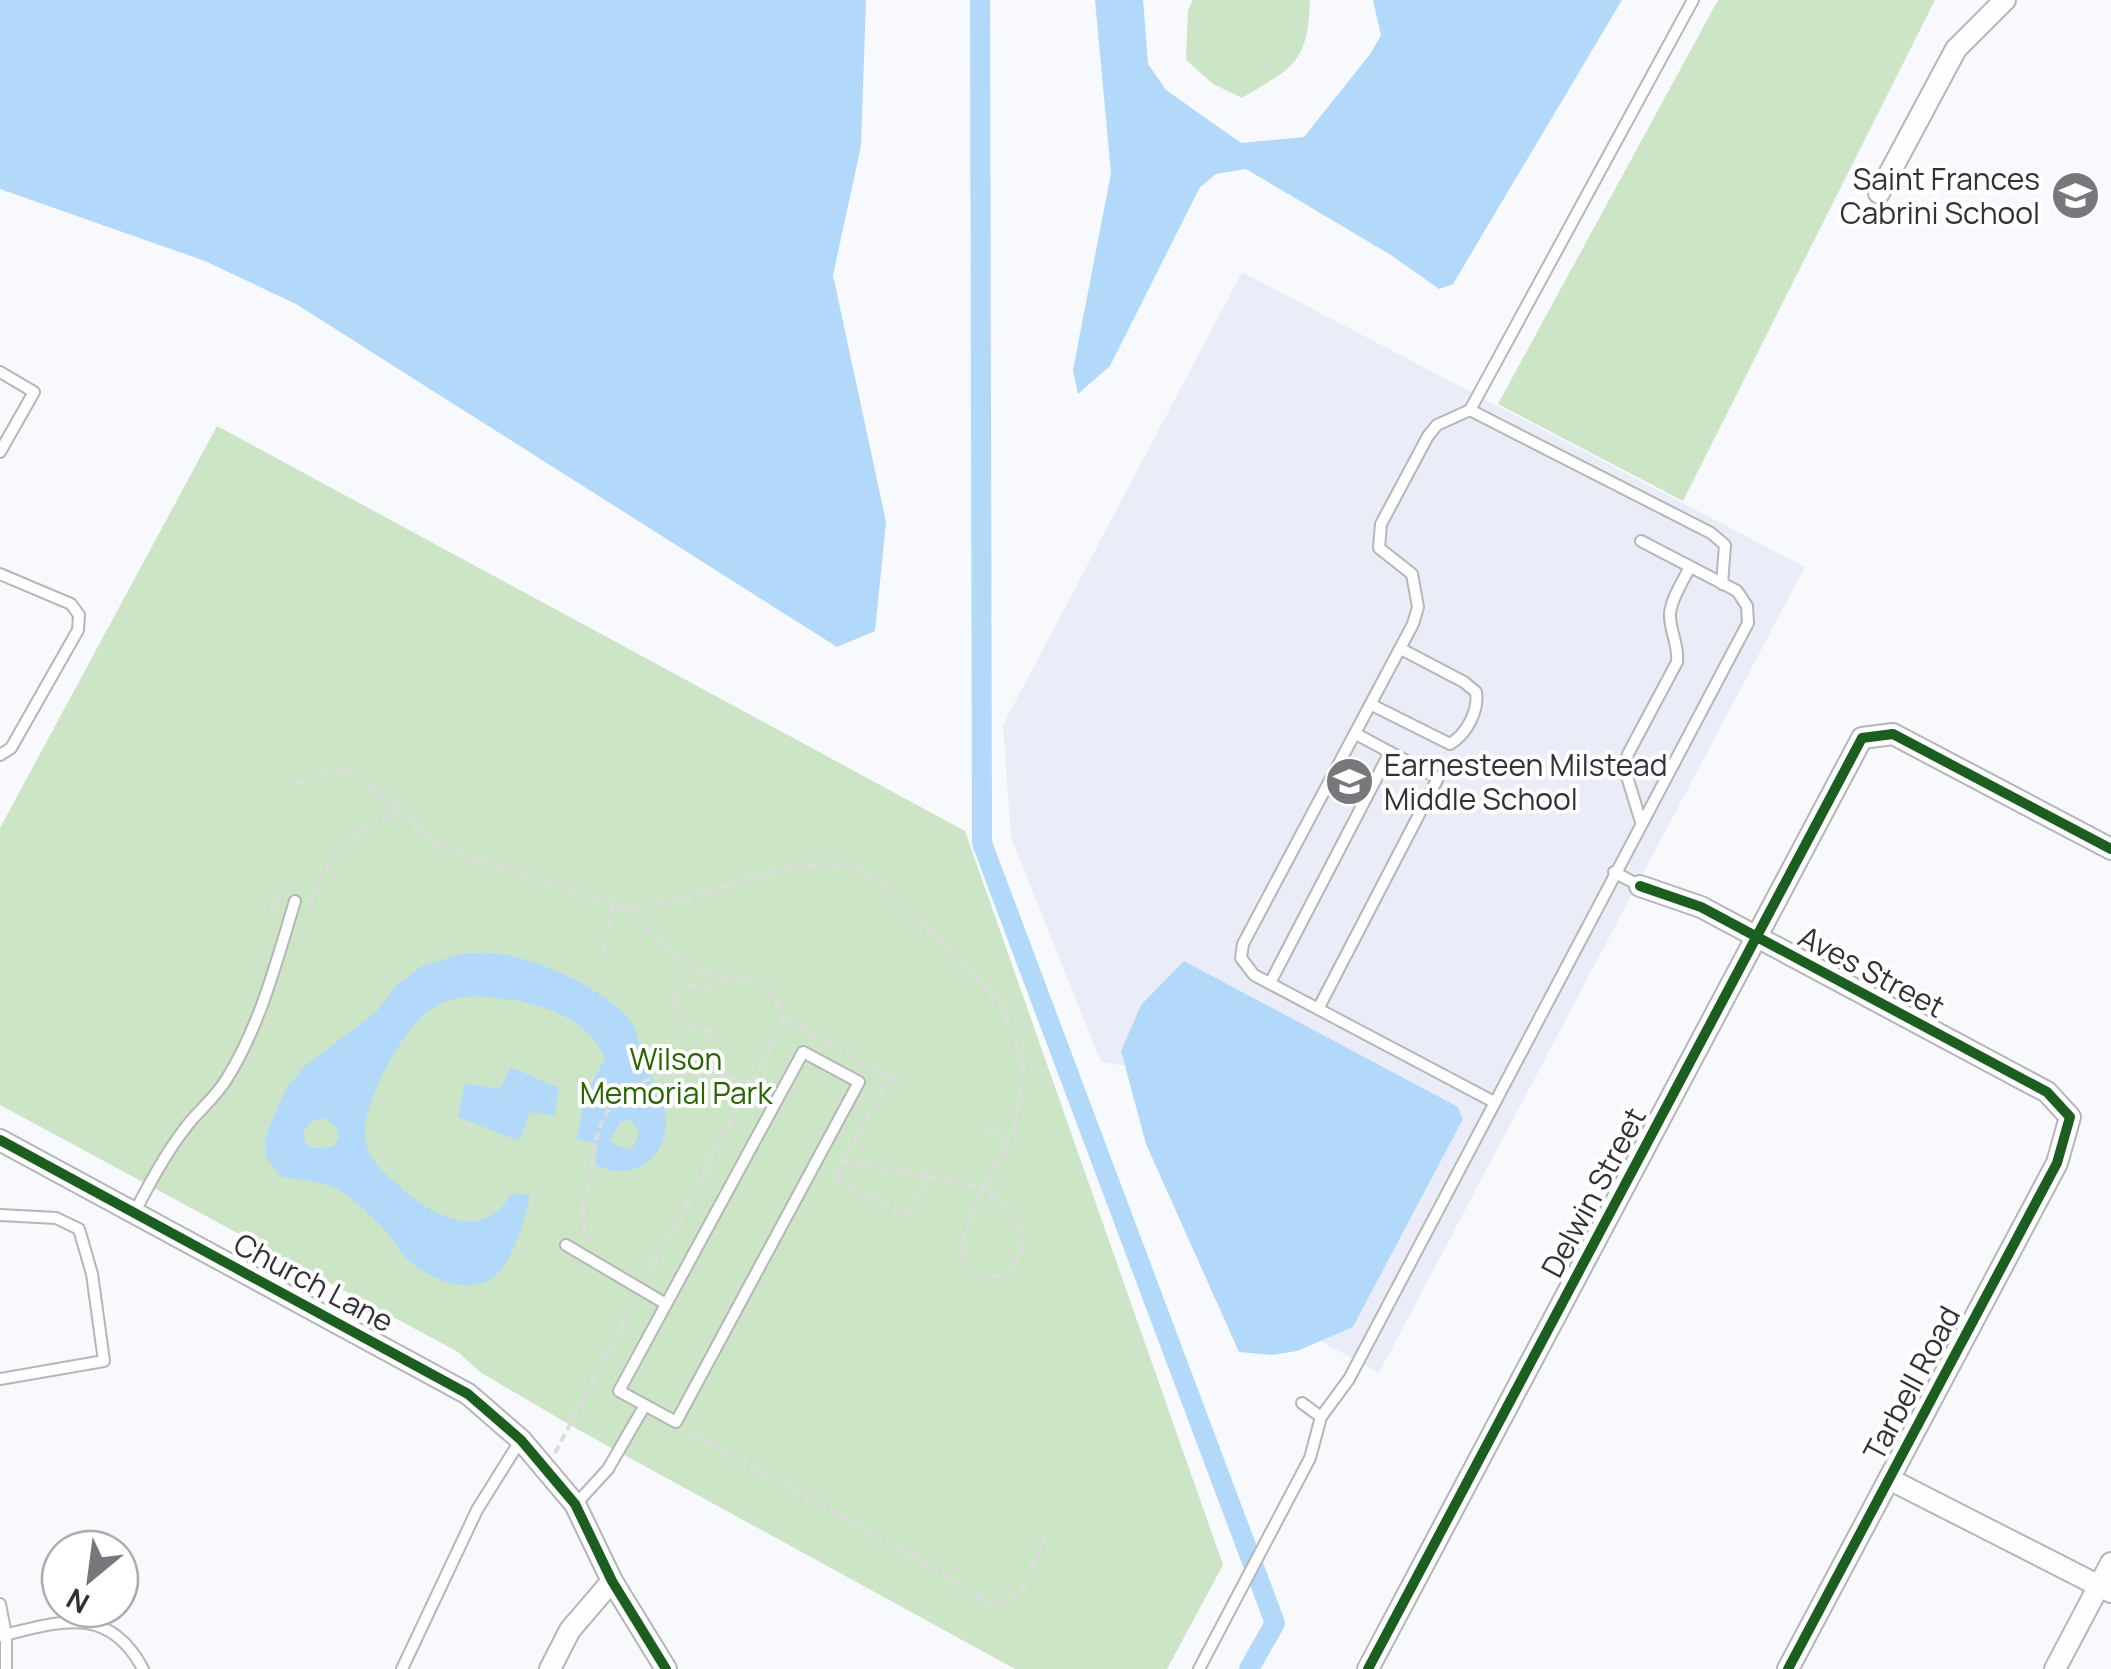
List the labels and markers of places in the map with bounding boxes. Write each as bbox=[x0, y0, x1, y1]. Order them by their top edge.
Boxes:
place label: Saint Frances Cabrini School bbox=[1840, 158, 2040, 233]
school or university icon: Saint Frances Cabrini School bbox=[2049, 169, 2101, 221]
place label: Earnesteen Milstead Middle School bbox=[1384, 744, 1668, 819]
school or university icon: Earnesteen Milstead Middle School bbox=[1323, 755, 1375, 807]

